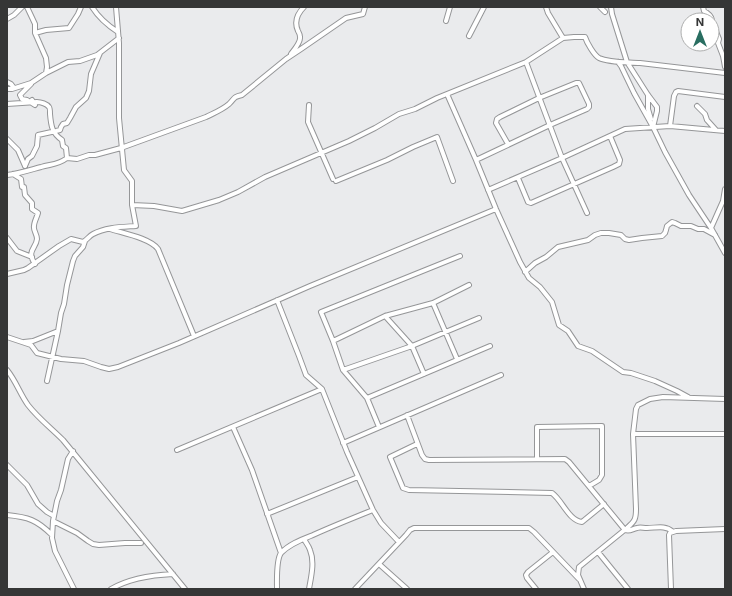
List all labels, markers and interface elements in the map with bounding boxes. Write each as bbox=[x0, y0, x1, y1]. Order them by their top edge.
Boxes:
north arrow bbox=[680, 12, 720, 52]
text: N bbox=[696, 15, 704, 29]

